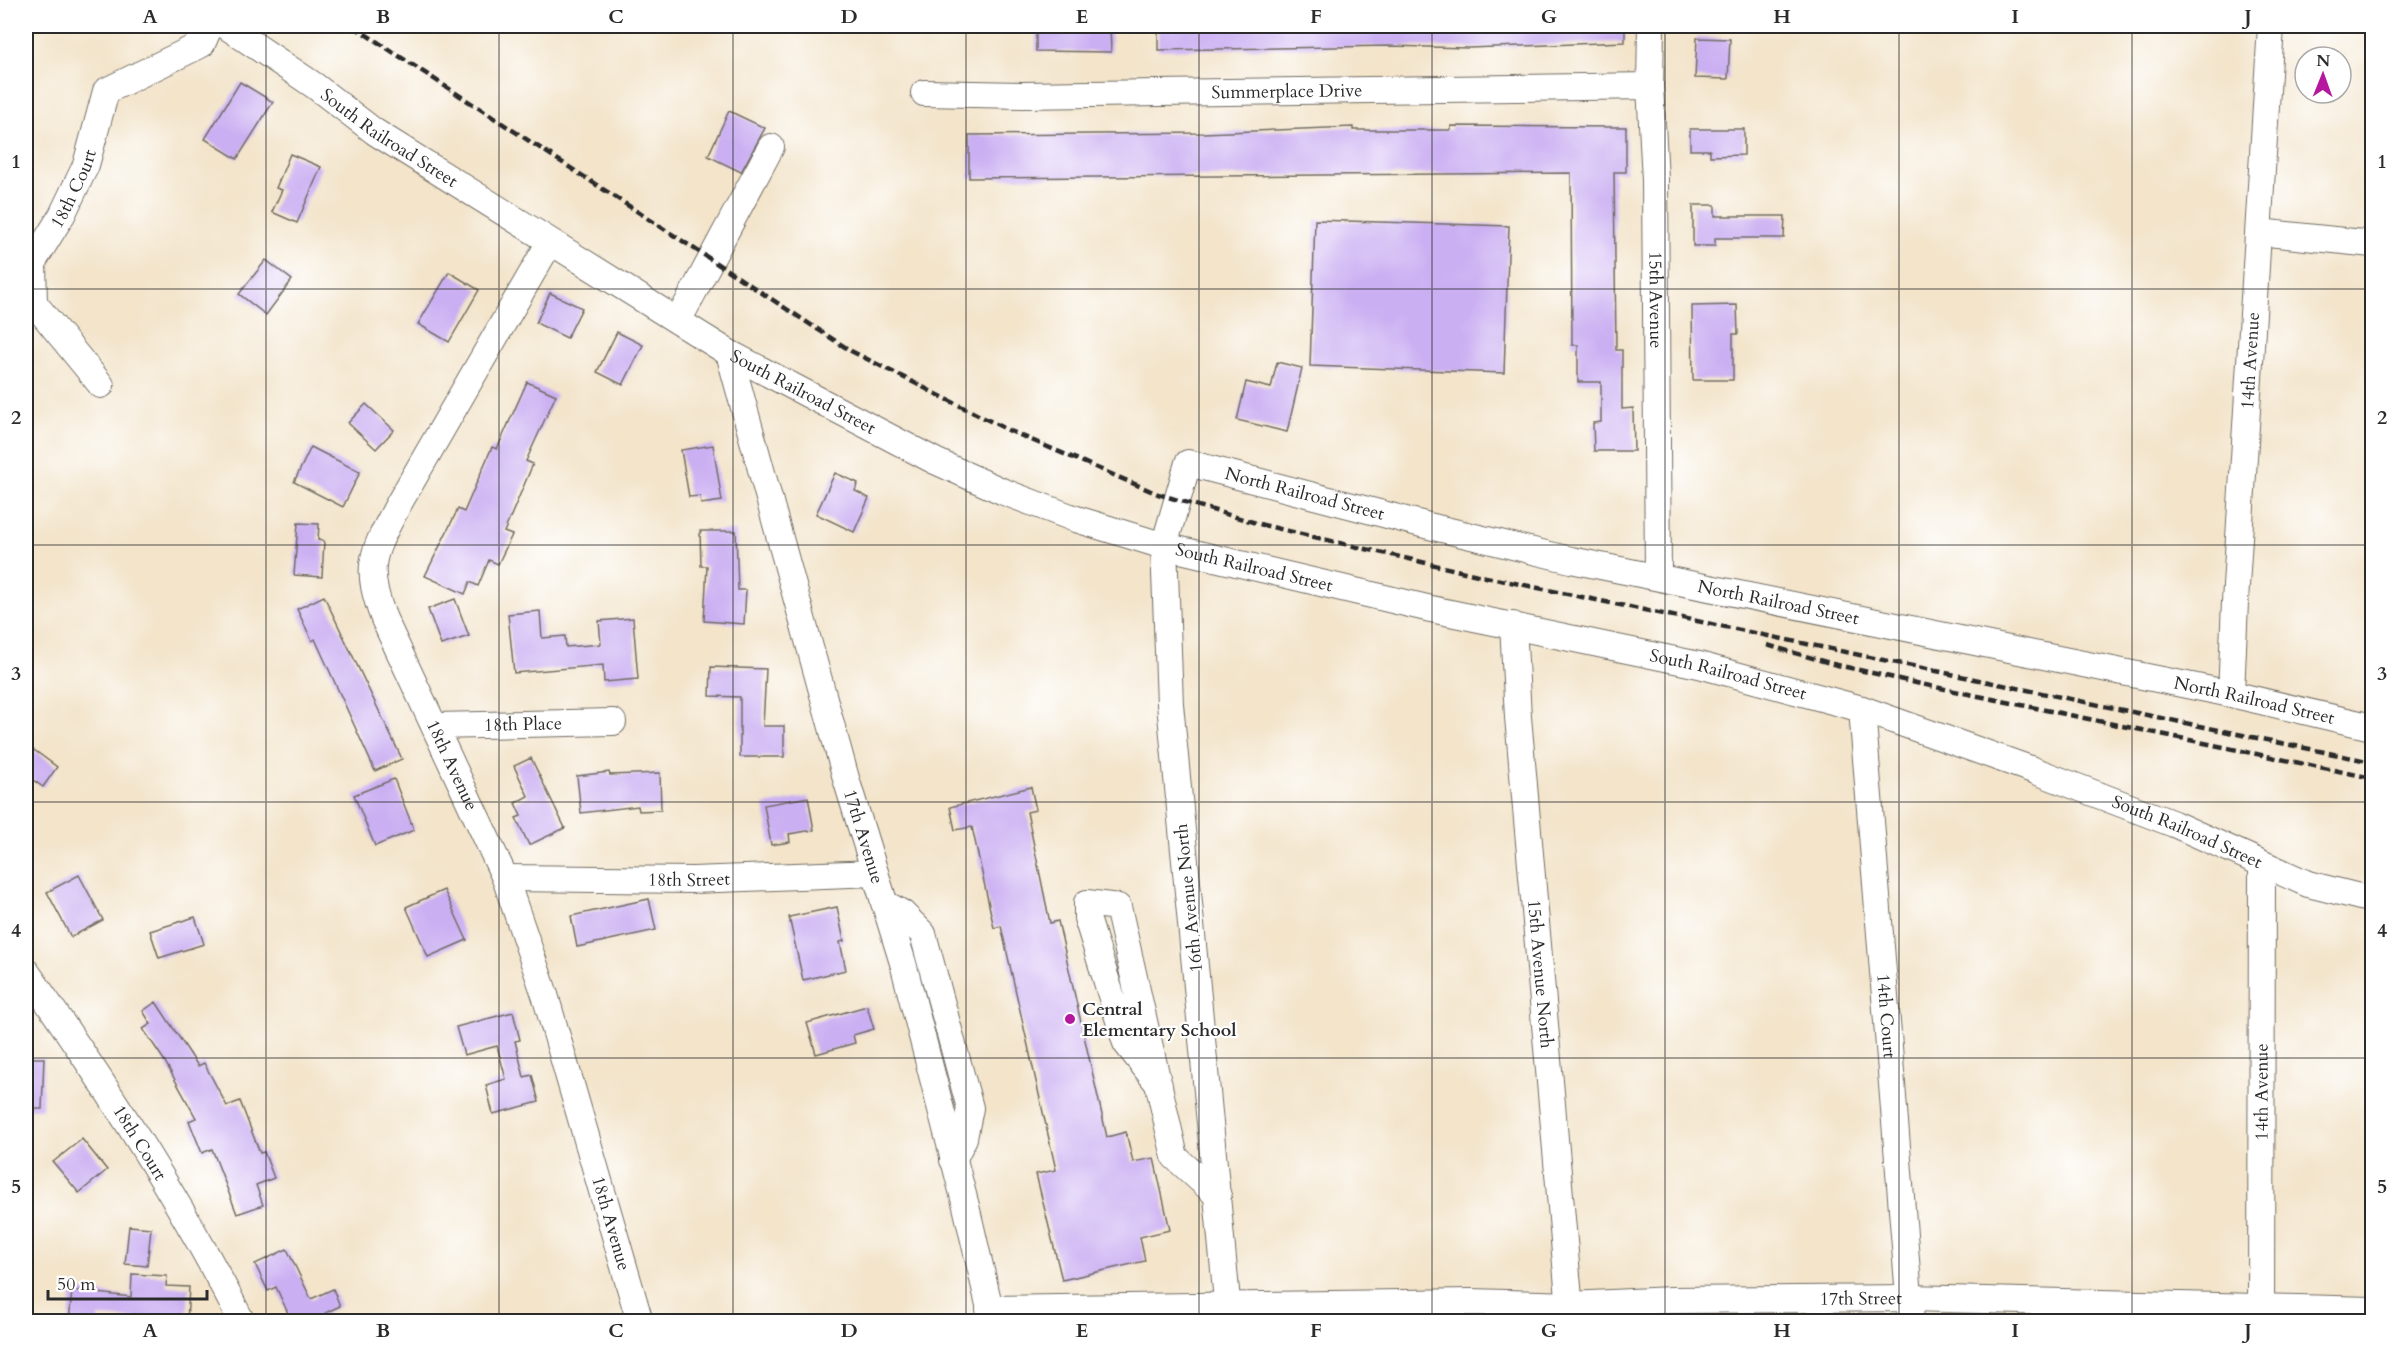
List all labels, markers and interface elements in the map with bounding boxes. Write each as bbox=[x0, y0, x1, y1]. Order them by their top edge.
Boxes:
text: A bbox=[142, 3, 158, 30]
text: B bbox=[376, 3, 390, 30]
text: C bbox=[608, 3, 624, 30]
text: D bbox=[840, 3, 858, 30]
text: E bbox=[1076, 3, 1088, 30]
text: F bbox=[1310, 3, 1322, 30]
text: G bbox=[1541, 3, 1557, 30]
text: H bbox=[1773, 3, 1791, 30]
text: I bbox=[2011, 3, 2019, 30]
text: J bbox=[2241, 3, 2252, 30]
north arrow bbox=[2293, 45, 2353, 105]
text: N bbox=[2316, 50, 2330, 72]
street label: Summerplace Drive bbox=[1211, 78, 1363, 105]
street label: South Railroad Street bbox=[316, 82, 463, 193]
street label: 18th Court bbox=[44, 146, 102, 233]
text: 1 bbox=[11, 148, 21, 175]
text: 1 bbox=[2377, 148, 2387, 175]
street label: 15th Avenue bbox=[1643, 251, 1669, 349]
street label: 14th Avenue bbox=[2235, 311, 2266, 410]
street label: South Railroad Street bbox=[726, 343, 880, 440]
text: 2 bbox=[11, 404, 21, 431]
text: 2 bbox=[2377, 404, 2387, 431]
street label: North Railroad Street bbox=[1222, 461, 1388, 526]
street label: South Railroad Street bbox=[1173, 537, 1336, 598]
street label: North Railroad Street bbox=[1696, 574, 1861, 631]
street label: South Railroad Street bbox=[1647, 643, 1810, 706]
text: 3 bbox=[11, 660, 21, 687]
text: 3 bbox=[2377, 660, 2387, 687]
street label: North Railroad Street bbox=[2172, 670, 2337, 730]
street label: 18th Place bbox=[484, 711, 562, 737]
street label: 18th Avenue bbox=[420, 716, 484, 814]
street label: 17th Avenue bbox=[838, 786, 890, 887]
street label: South Railroad Street bbox=[2108, 789, 2267, 875]
street label: 16th Avenue North bbox=[1169, 822, 1209, 974]
street label: 18th Street bbox=[648, 866, 731, 893]
street label: 15th Avenue North bbox=[1522, 898, 1560, 1049]
text: 4 bbox=[11, 917, 21, 944]
text: 4 bbox=[2377, 917, 2387, 944]
street label: 14th Court bbox=[1871, 973, 1902, 1059]
place label: Central Elementary School bbox=[1082, 997, 1236, 1043]
marker: Central Elementary School bbox=[1063, 1012, 1077, 1026]
street label: 14th Avenue bbox=[2249, 1043, 2274, 1141]
street label: 18th Court bbox=[107, 1100, 173, 1185]
text: 5 bbox=[11, 1173, 21, 1200]
street label: 18th Avenue bbox=[586, 1173, 637, 1274]
text: 5 bbox=[2377, 1173, 2387, 1200]
scale bar bbox=[48, 1263, 207, 1301]
text: 50 m bbox=[57, 1272, 96, 1297]
street label: 17th Street bbox=[1820, 1286, 1902, 1311]
text: A bbox=[142, 1317, 158, 1344]
text: B bbox=[376, 1317, 390, 1344]
text: C bbox=[608, 1317, 624, 1344]
text: D bbox=[840, 1317, 858, 1344]
text: E bbox=[1076, 1317, 1088, 1344]
text: F bbox=[1310, 1317, 1322, 1344]
text: G bbox=[1541, 1317, 1557, 1344]
text: H bbox=[1773, 1317, 1791, 1344]
text: I bbox=[2011, 1317, 2019, 1344]
text: J bbox=[2241, 1317, 2252, 1344]

